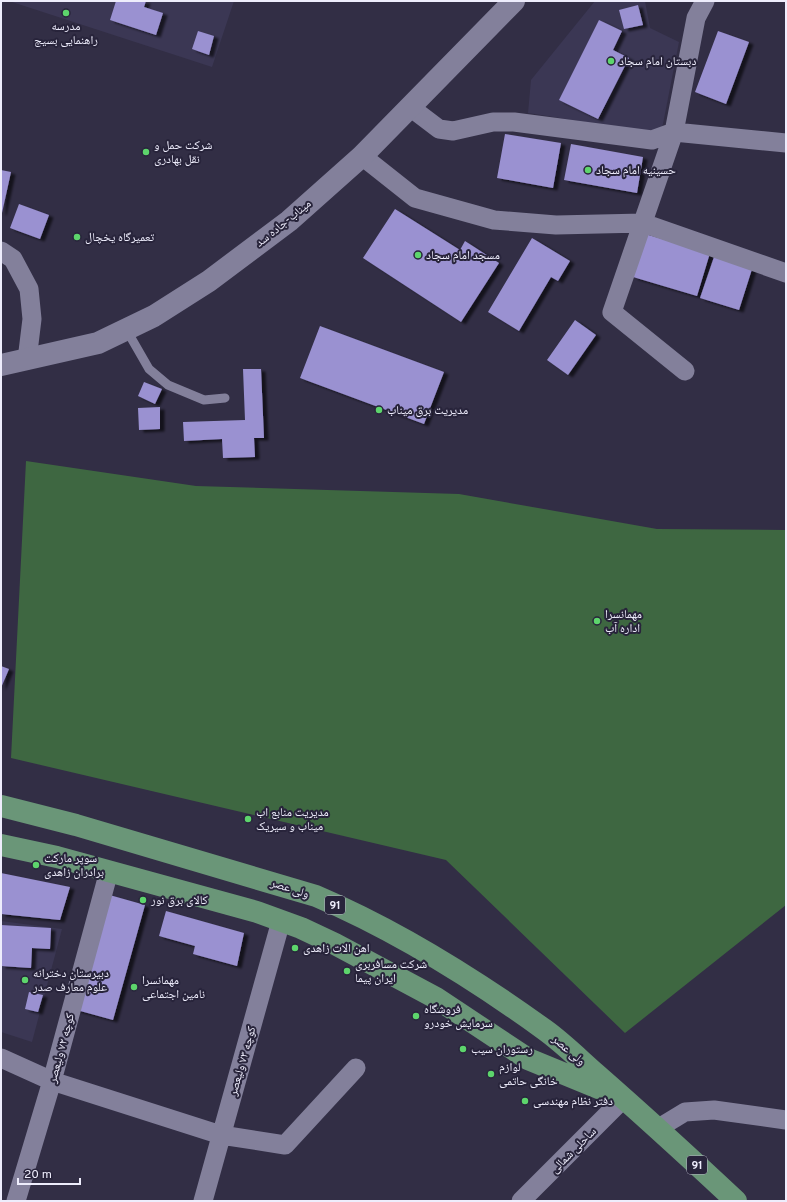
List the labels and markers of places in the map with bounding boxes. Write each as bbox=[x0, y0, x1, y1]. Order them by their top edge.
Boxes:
marker: مدرسه راهنمایی بسیج bbox=[61, 8, 71, 18]
place label: مدرسه راهنمایی بسیج bbox=[34, 19, 98, 49]
place label: دبستان امام سجاد bbox=[619, 54, 696, 70]
marker: دبستان امام سجاد bbox=[606, 56, 616, 66]
place label: شرکت حمل و نقل بهادری bbox=[154, 138, 213, 168]
marker: شرکت حمل و نقل بهادری bbox=[141, 147, 151, 157]
place label: حسینیه امام سجاد bbox=[596, 163, 676, 179]
marker: حسینیه امام سجاد bbox=[583, 165, 593, 175]
place label: تعمیرگاه یخچال bbox=[85, 230, 155, 246]
marker: تعمیرگاه یخچال bbox=[72, 232, 82, 242]
place label: مسجد امام سجاد bbox=[426, 248, 500, 264]
marker: مسجد امام سجاد bbox=[413, 250, 423, 260]
place label: مدیریت برق میناب bbox=[387, 403, 468, 419]
marker: مدیریت برق میناب bbox=[374, 405, 384, 415]
place label: مهمانسرا اداره آب bbox=[605, 607, 642, 637]
marker: مهمانسرا اداره آب bbox=[592, 616, 602, 626]
place label: مدیریت منابع اب میناب و سیریک bbox=[256, 805, 329, 835]
marker: مدیریت منابع اب میناب و سیریک bbox=[243, 814, 253, 824]
place label: سوپر مارکت برادران زاهدی bbox=[44, 851, 104, 881]
marker: سوپر مارکت برادران زاهدی bbox=[31, 860, 41, 870]
place label: کالای برق نور bbox=[150, 893, 208, 909]
marker: کالای برق نور bbox=[138, 895, 148, 905]
place label: اهن الات زاهدی bbox=[303, 941, 370, 957]
marker: اهن الات زاهدی bbox=[290, 943, 300, 953]
place label: شرکت مسافربری ایران پیما bbox=[355, 957, 427, 987]
place label: دبیرستان دخترانه علوم معارف صدر bbox=[32, 966, 109, 996]
marker: شرکت مسافربری ایران پیما bbox=[342, 966, 352, 976]
place label: مهمانسرا نامین اجتماعی bbox=[142, 973, 205, 1003]
marker: دبیرستان دخترانه علوم معارف صدر bbox=[20, 975, 30, 985]
marker: مهمانسرا نامین اجتماعی bbox=[129, 982, 139, 992]
place label: فروشگاه سرمایش خودرو bbox=[424, 1002, 493, 1032]
marker: فروشگاه سرمایش خودرو bbox=[411, 1011, 421, 1021]
place label: رستوران سيب bbox=[471, 1042, 533, 1058]
marker: رستوران سيب bbox=[458, 1044, 468, 1054]
place label: لوازم خانگی حاتمی bbox=[499, 1060, 558, 1090]
marker: لوازم خانگی حاتمی bbox=[486, 1069, 496, 1079]
place label: دفتر نظام مهندسی bbox=[533, 1094, 613, 1110]
marker: دفتر نظام مهندسی bbox=[520, 1096, 530, 1106]

